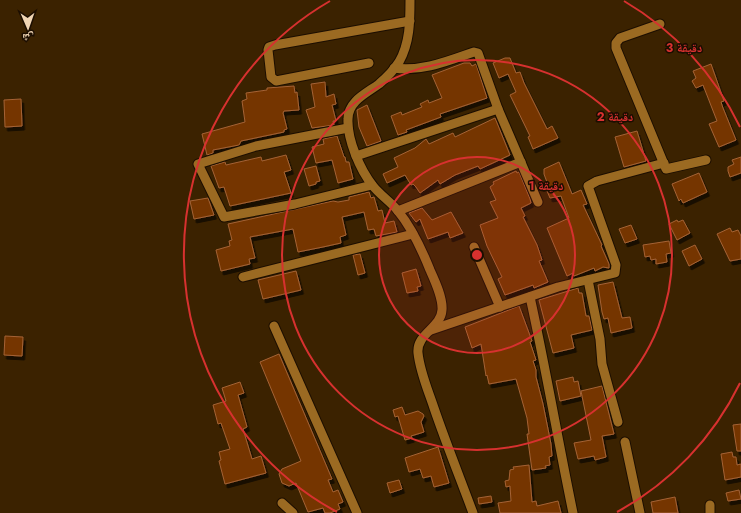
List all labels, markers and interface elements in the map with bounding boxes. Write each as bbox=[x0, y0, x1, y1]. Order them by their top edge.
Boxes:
north arrow bbox=[8, 8, 48, 48]
text: ش bbox=[22, 30, 34, 46]
text: 3 دقيقة bbox=[666, 39, 702, 57]
text: 2 دقيقة bbox=[597, 108, 633, 126]
text: 1 دقيقة bbox=[529, 177, 563, 195]
centre of rings bbox=[470, 248, 484, 262]

